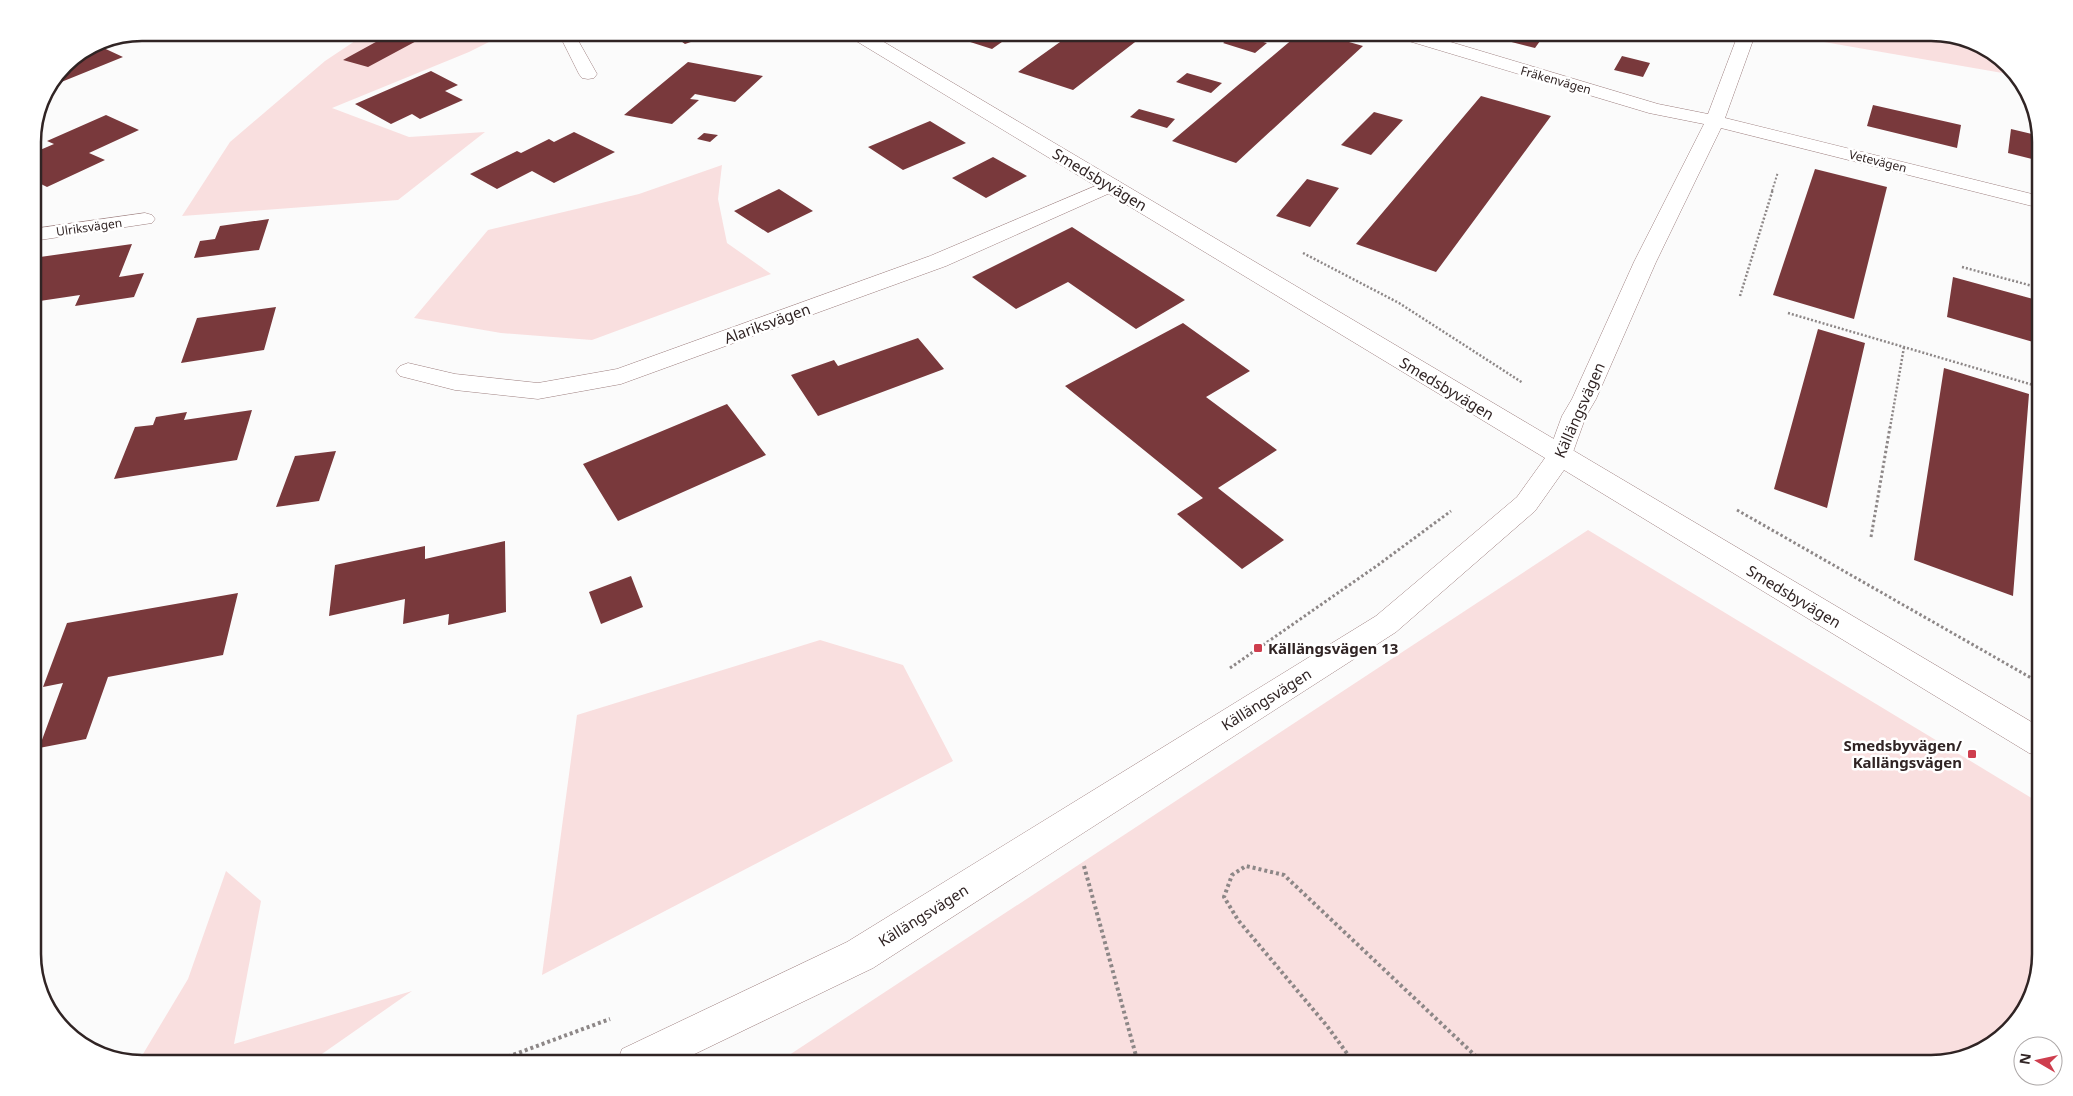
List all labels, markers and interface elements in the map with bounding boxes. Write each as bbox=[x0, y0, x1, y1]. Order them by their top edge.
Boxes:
street label: Fräkenvägen bbox=[1519, 62, 1593, 98]
street label: Smedsbyvägen bbox=[1049, 143, 1151, 215]
street label: Vetevägen bbox=[1847, 146, 1909, 176]
street label: Ulriksvägen bbox=[55, 214, 123, 240]
street label: Alariksvägen bbox=[721, 298, 813, 348]
street label: Smedsbyvägen bbox=[1396, 352, 1498, 424]
street label: Källängsvägen bbox=[1549, 359, 1609, 461]
street label: Smedsbyvägen bbox=[1743, 560, 1845, 632]
place label: Källängsvägen 13 bbox=[1268, 638, 1398, 658]
marker: Källängsvägen 13 bbox=[1252, 642, 1264, 654]
street label: Källängsvägen bbox=[1217, 663, 1315, 735]
place label: Smedsbyvägen/ Kallängsvägen bbox=[1843, 735, 1963, 772]
marker: Smedsbyvägen/ Kallängsvägen bbox=[1966, 748, 1978, 760]
street label: Källängsvägen bbox=[874, 879, 972, 951]
north arrow bbox=[2013, 1036, 2063, 1086]
text: N bbox=[2014, 1052, 2035, 1066]

